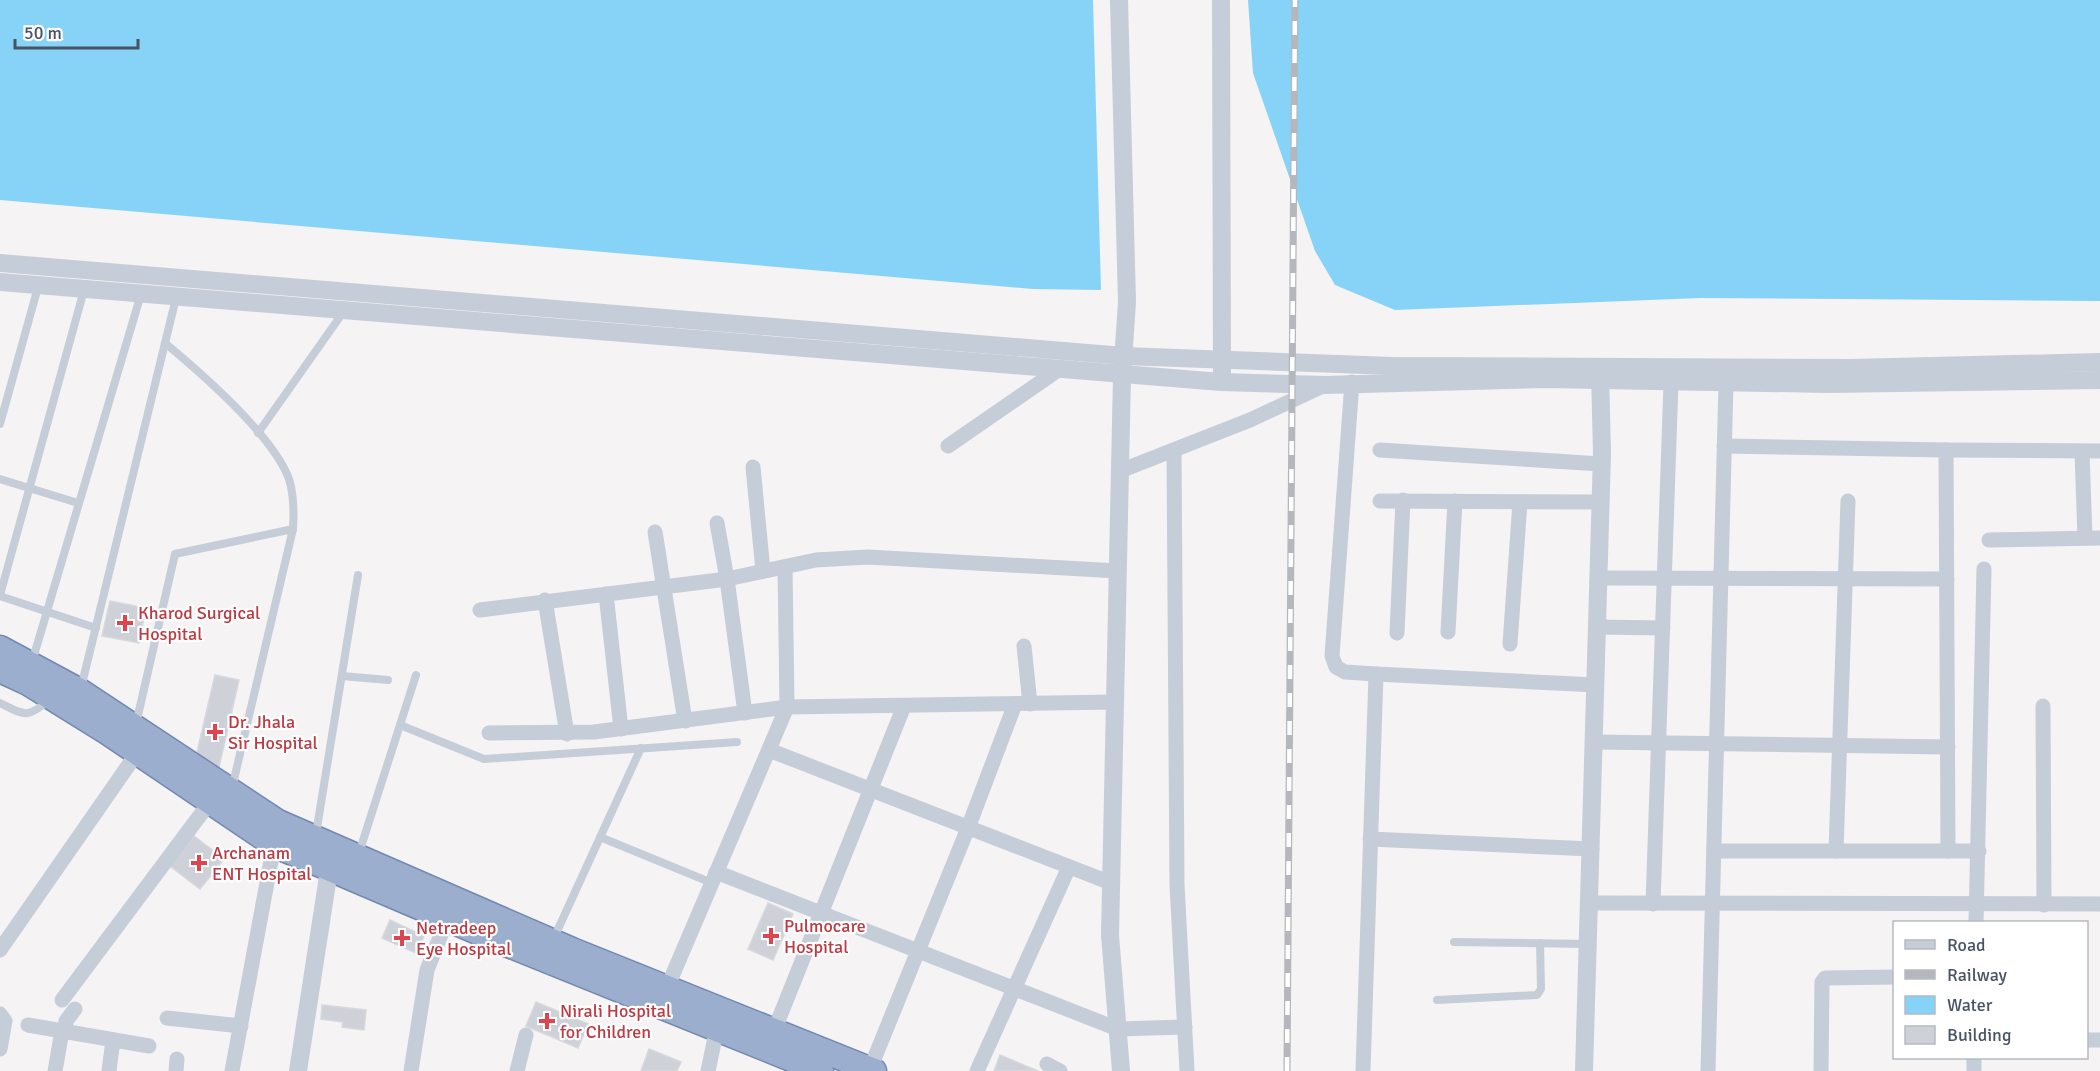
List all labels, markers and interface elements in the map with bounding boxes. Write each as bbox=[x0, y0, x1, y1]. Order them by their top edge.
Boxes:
scale bar bbox=[15, 12, 138, 50]
text: 50 m bbox=[24, 22, 62, 44]
place label: Kharod Surgical Hospital bbox=[138, 602, 260, 645]
marker: Kharod Surgical Hospital bbox=[116, 614, 134, 632]
place label: Dr. Jhala Sir Hospital bbox=[228, 711, 318, 754]
marker: Dr. Jhala Sir Hospital bbox=[206, 723, 224, 741]
place label: Archanam ENT Hospital bbox=[212, 842, 312, 885]
marker: Archanam ENT Hospital bbox=[190, 854, 208, 872]
place label: Pulmocare Hospital bbox=[784, 915, 866, 958]
place label: Netradeep Eye Hospital bbox=[416, 917, 512, 960]
legend bbox=[1893, 921, 2088, 1059]
marker: Pulmocare Hospital bbox=[762, 927, 780, 945]
marker: Netradeep Eye Hospital bbox=[393, 929, 411, 947]
text: Road bbox=[1947, 934, 1986, 956]
text: Railway bbox=[1947, 964, 2008, 986]
text: Water bbox=[1947, 994, 1993, 1016]
place label: Nirali Hospital for Children bbox=[560, 1000, 671, 1043]
marker: Nirali Hospital for Children bbox=[538, 1012, 556, 1030]
text: Building bbox=[1947, 1024, 2011, 1046]

